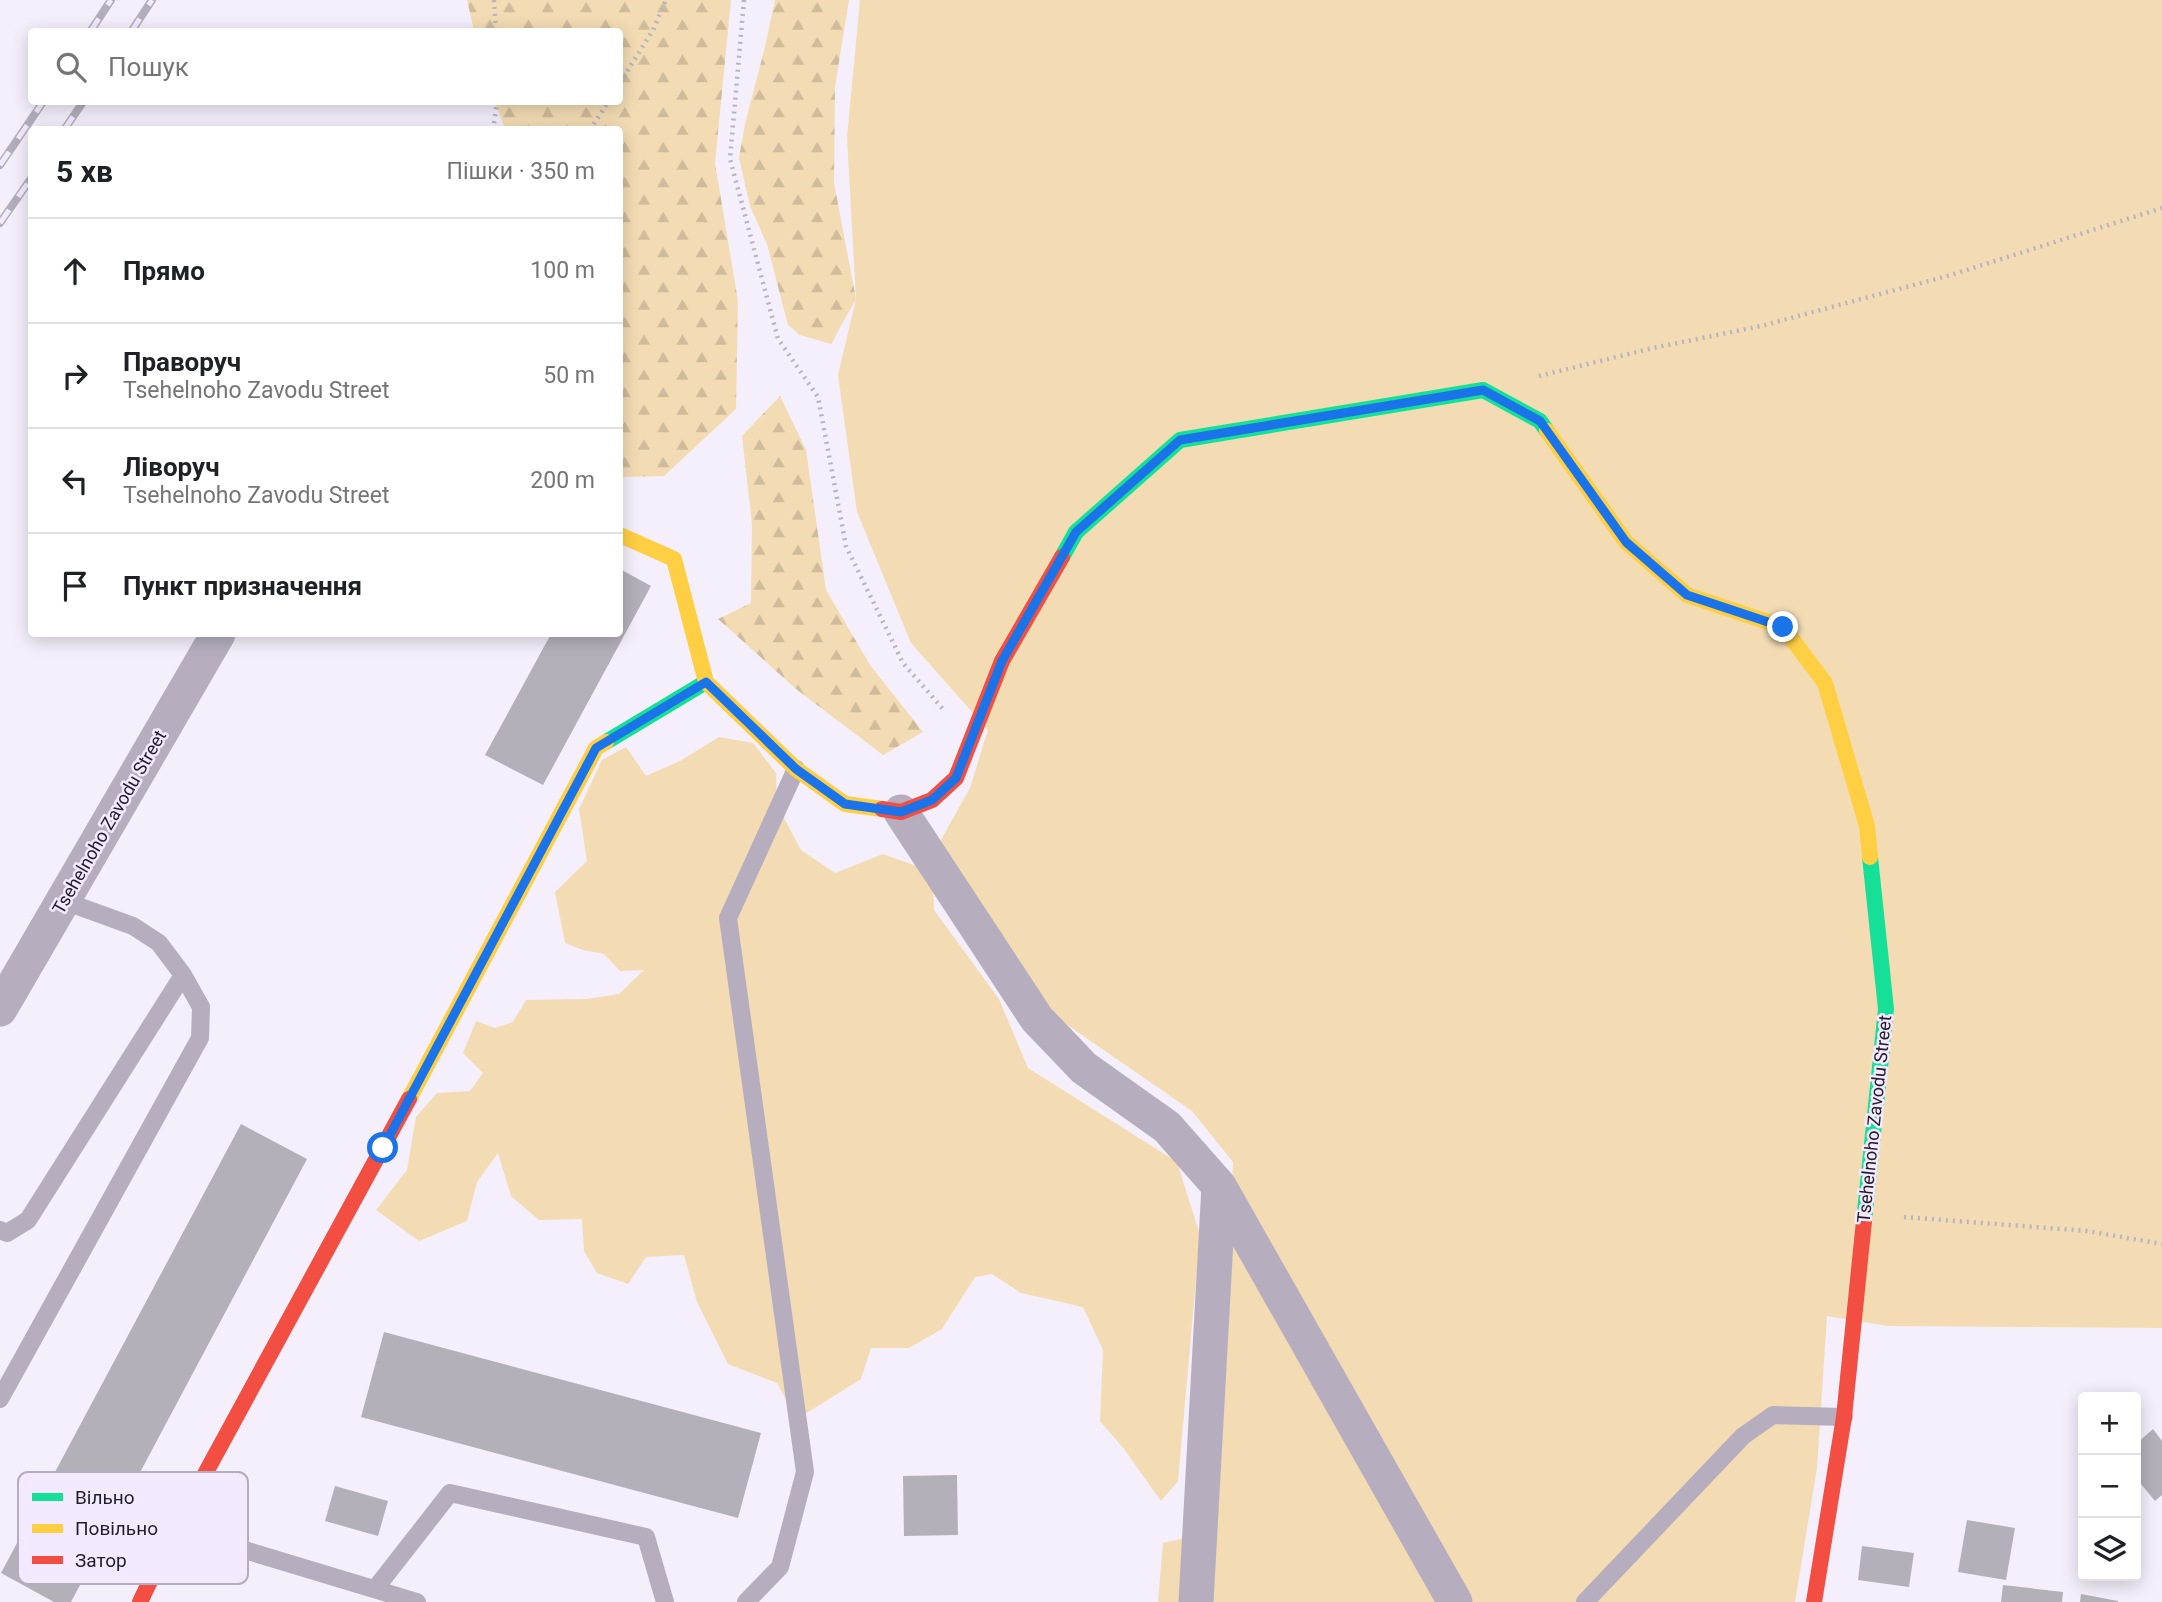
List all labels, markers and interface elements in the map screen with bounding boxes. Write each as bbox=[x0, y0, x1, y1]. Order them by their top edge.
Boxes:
search box bbox=[28, 28, 623, 105]
icon: search bbox=[52, 48, 90, 86]
text: Пошук bbox=[108, 52, 189, 82]
text: 5 хв bbox=[56, 154, 113, 189]
text: Пішки · 350 m bbox=[447, 158, 595, 185]
icon: ahead bbox=[56, 252, 94, 290]
text: Прямо bbox=[123, 256, 205, 286]
text: 100 m bbox=[530, 257, 595, 284]
text: Праворуч bbox=[123, 347, 241, 377]
icon: right bbox=[56, 357, 94, 395]
text: 50 m bbox=[543, 362, 595, 389]
text: Tsehelnoho Zavodu Street bbox=[123, 377, 390, 404]
text: Ліворуч bbox=[123, 452, 220, 482]
icon: left bbox=[56, 462, 94, 500]
text: 200 m bbox=[530, 467, 595, 494]
text: Tsehelnoho Zavodu Street bbox=[123, 482, 390, 509]
icon: arrive bbox=[56, 567, 94, 605]
text: Пункт призначення bbox=[123, 571, 362, 601]
route end bbox=[1767, 611, 1798, 642]
street label: Tsehelnoho Zavodu Street bbox=[48, 726, 170, 918]
street label: Tsehelnoho Zavodu Street bbox=[1853, 1014, 1895, 1224]
route start bbox=[367, 1132, 398, 1163]
map controls bbox=[2078, 1392, 2141, 1581]
button: + bbox=[2078, 1392, 2141, 1455]
button: − bbox=[2078, 1455, 2141, 1518]
legend bbox=[18, 1472, 248, 1584]
text: Вільно bbox=[75, 1486, 135, 1509]
text: Повільно bbox=[75, 1517, 158, 1540]
button: layers bbox=[2078, 1518, 2141, 1581]
text: Затор bbox=[75, 1549, 127, 1572]

